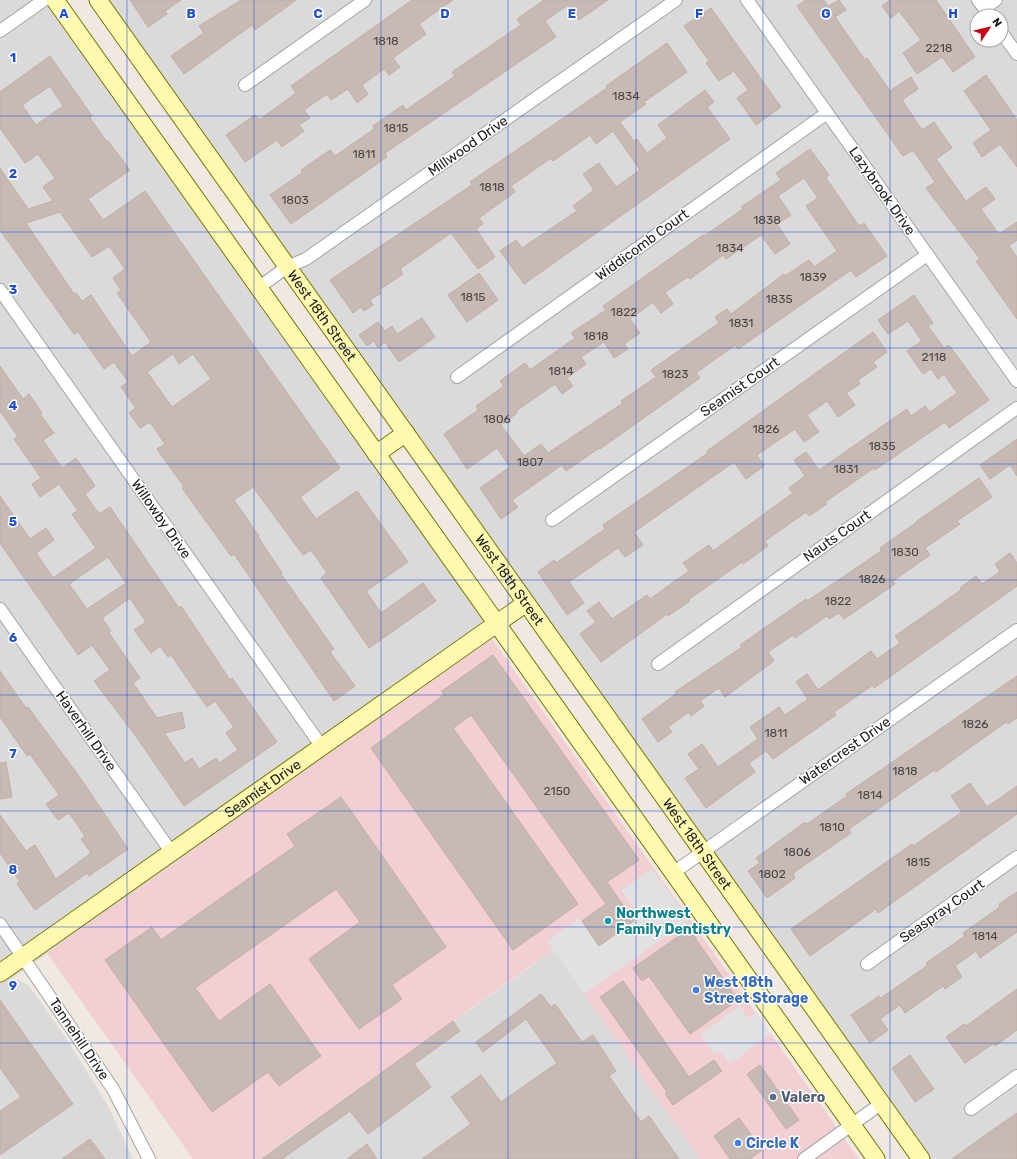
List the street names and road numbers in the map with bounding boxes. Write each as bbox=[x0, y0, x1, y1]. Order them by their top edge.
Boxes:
street label: Millwood Drive bbox=[425, 112, 511, 180]
street label: Lazybrook Drive bbox=[845, 143, 919, 239]
street label: Widdicomb Court bbox=[592, 205, 692, 285]
street label: West 18th Street bbox=[284, 267, 360, 365]
street label: Seamist Court bbox=[697, 353, 783, 421]
street label: Willowby Drive bbox=[127, 476, 195, 562]
street label: Nauts Court bbox=[800, 506, 874, 565]
street label: West 18th Street bbox=[472, 531, 548, 629]
street label: Haverhill Drive bbox=[52, 688, 120, 775]
street label: Watercrest Drive bbox=[796, 713, 894, 789]
street label: Seamist Drive bbox=[221, 755, 304, 821]
street label: West 18th Street bbox=[659, 795, 736, 893]
street label: Seaspray Court bbox=[896, 875, 988, 947]
street label: Tannehill Drive bbox=[45, 995, 113, 1083]

